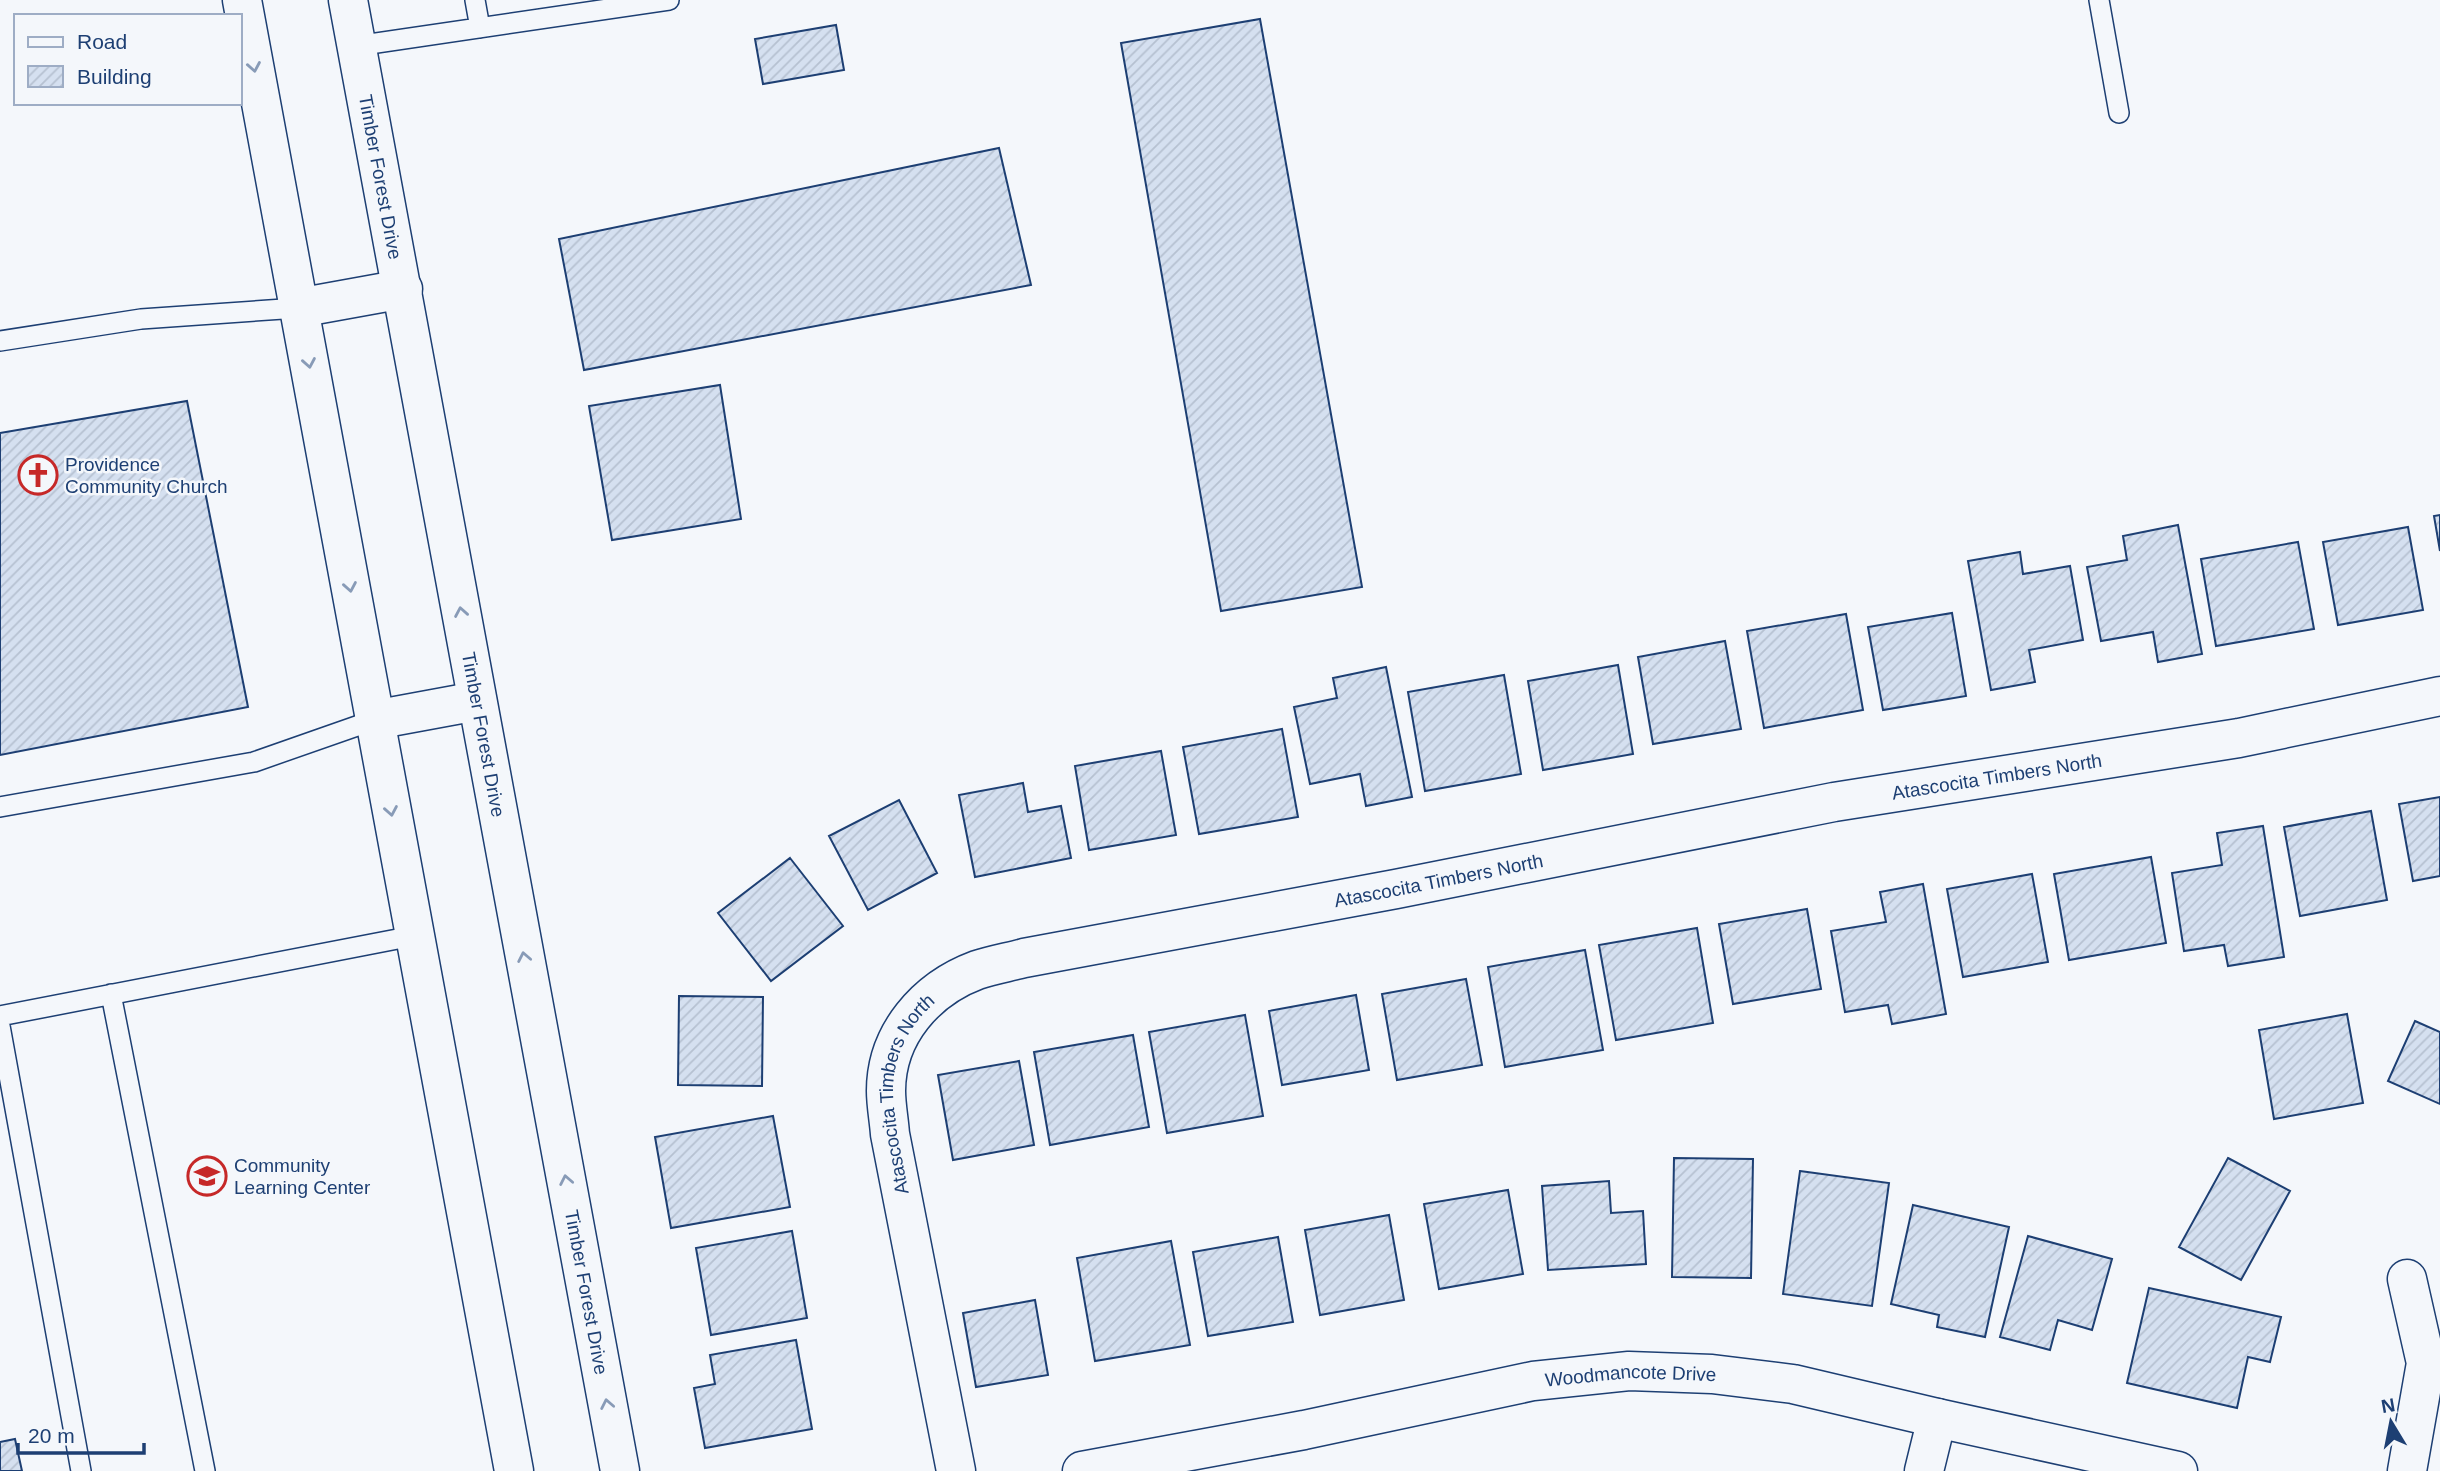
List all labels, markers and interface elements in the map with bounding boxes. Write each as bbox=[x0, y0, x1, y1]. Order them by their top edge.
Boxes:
legend bbox=[14, 14, 242, 105]
text: Road bbox=[77, 30, 127, 53]
one-way arrow bbox=[246, 61, 261, 73]
text: Building bbox=[77, 65, 152, 88]
street label: Timber Forest Drive bbox=[355, 93, 406, 261]
one-way arrow bbox=[300, 357, 315, 369]
church icon: Providence Community Church bbox=[17, 454, 59, 496]
place label: Providence Community Church bbox=[65, 454, 228, 497]
one-way arrow bbox=[341, 581, 356, 593]
one-way arrow bbox=[454, 606, 469, 618]
street label: Timber Forest Drive bbox=[458, 650, 509, 819]
street label: Atascocita Timbers North bbox=[1890, 749, 2103, 803]
one-way arrow bbox=[382, 805, 397, 817]
street label: Atascocita Timbers North bbox=[1332, 850, 1545, 911]
one-way arrow bbox=[517, 951, 532, 963]
street label: Atascocita Timbers North bbox=[875, 989, 938, 1196]
school or university icon: Community Learning Center bbox=[186, 1155, 228, 1197]
place label: Community Learning Center bbox=[234, 1155, 371, 1198]
one-way arrow bbox=[559, 1174, 574, 1186]
street label: Timber Forest Drive bbox=[561, 1208, 612, 1376]
street label: Woodmancote Drive bbox=[1544, 1360, 1717, 1390]
north arrow bbox=[2356, 1387, 2426, 1457]
text: N bbox=[2380, 1394, 2397, 1417]
one-way arrow bbox=[600, 1398, 615, 1410]
scale bar bbox=[18, 1412, 144, 1456]
text: 20 m bbox=[28, 1424, 75, 1447]

